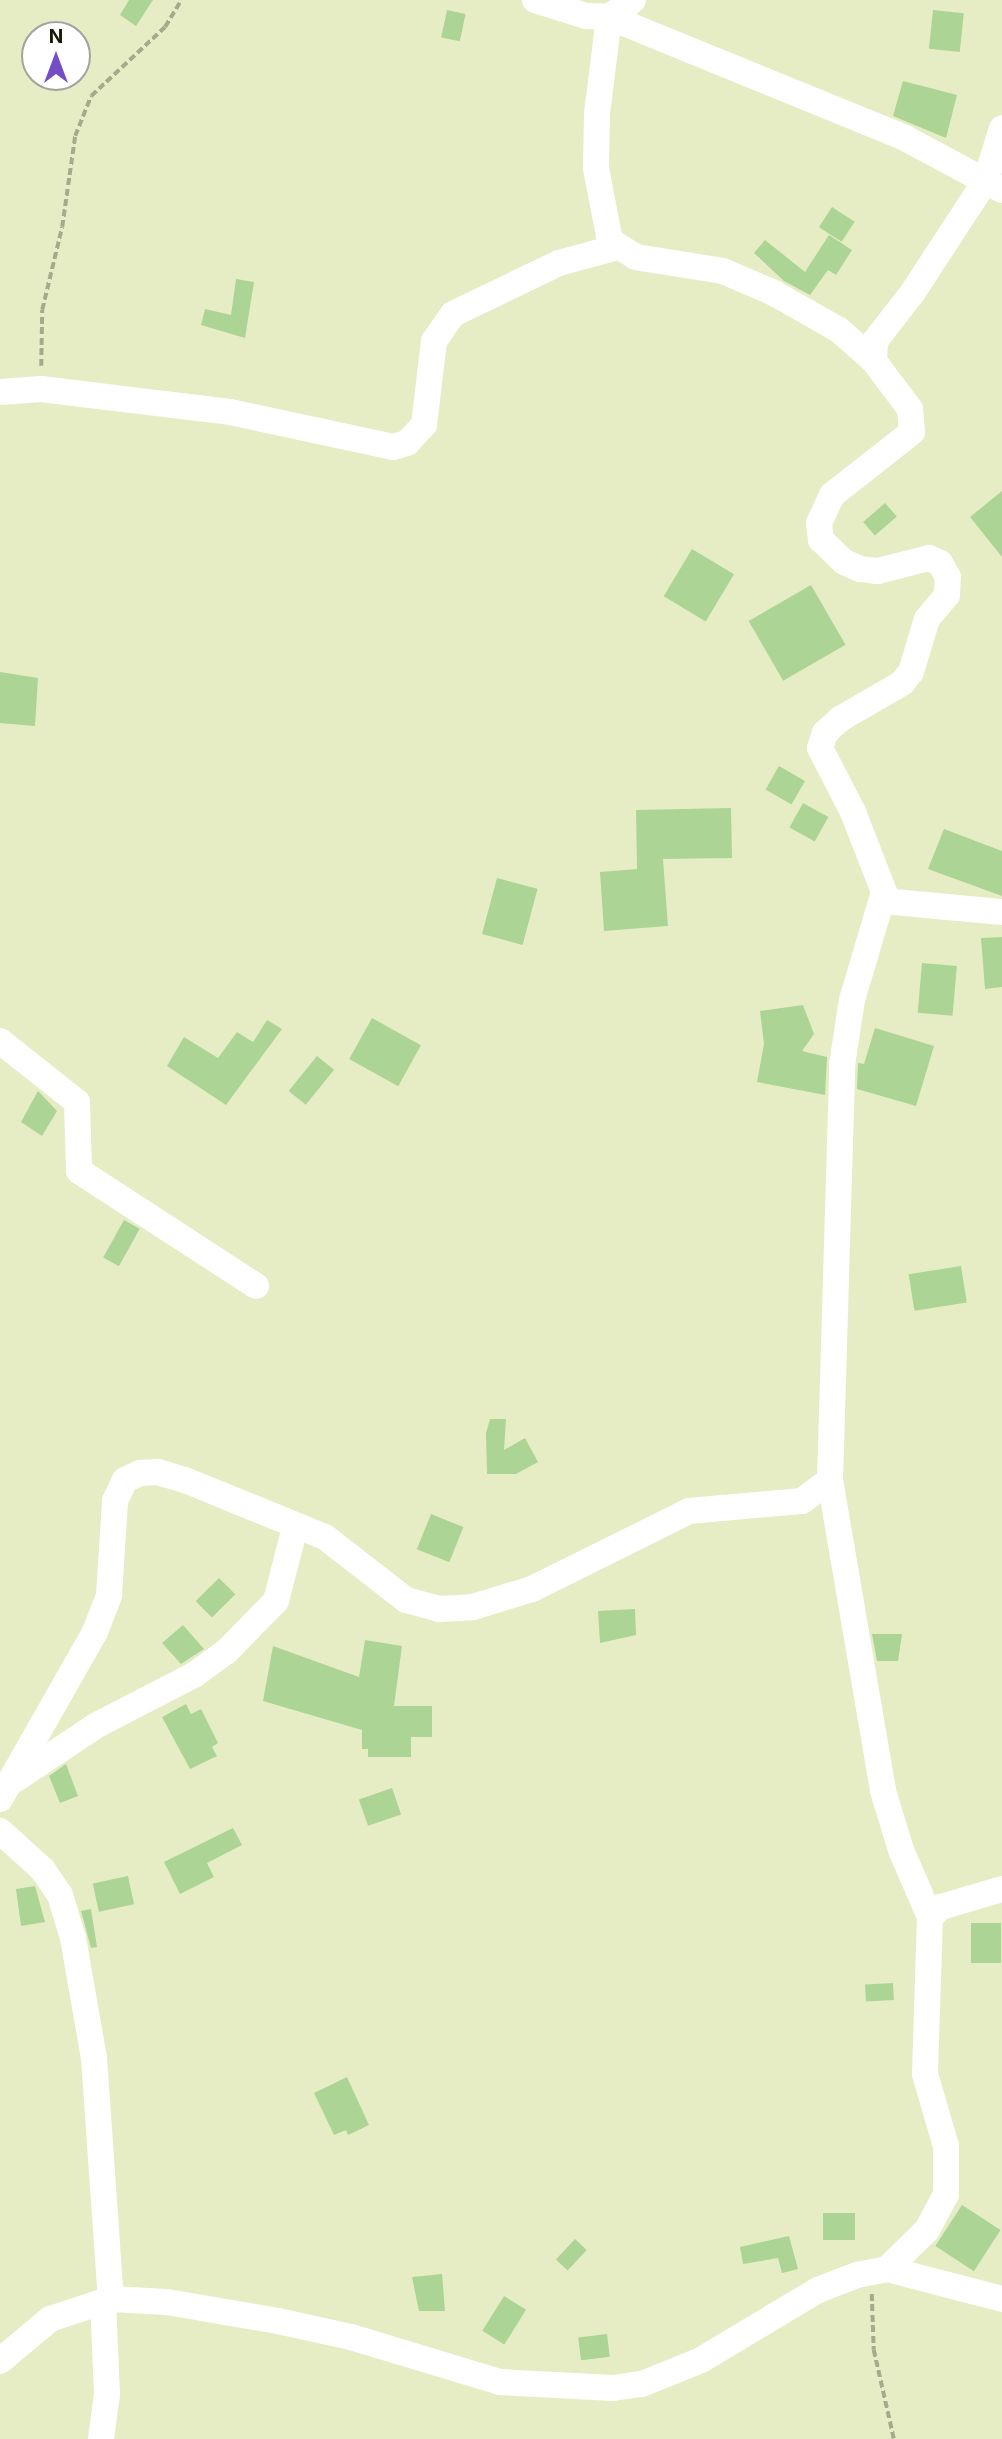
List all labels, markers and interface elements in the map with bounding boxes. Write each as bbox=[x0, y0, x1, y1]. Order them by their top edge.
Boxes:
north arrow bbox=[21, 21, 91, 91]
text: N bbox=[49, 25, 63, 48]

